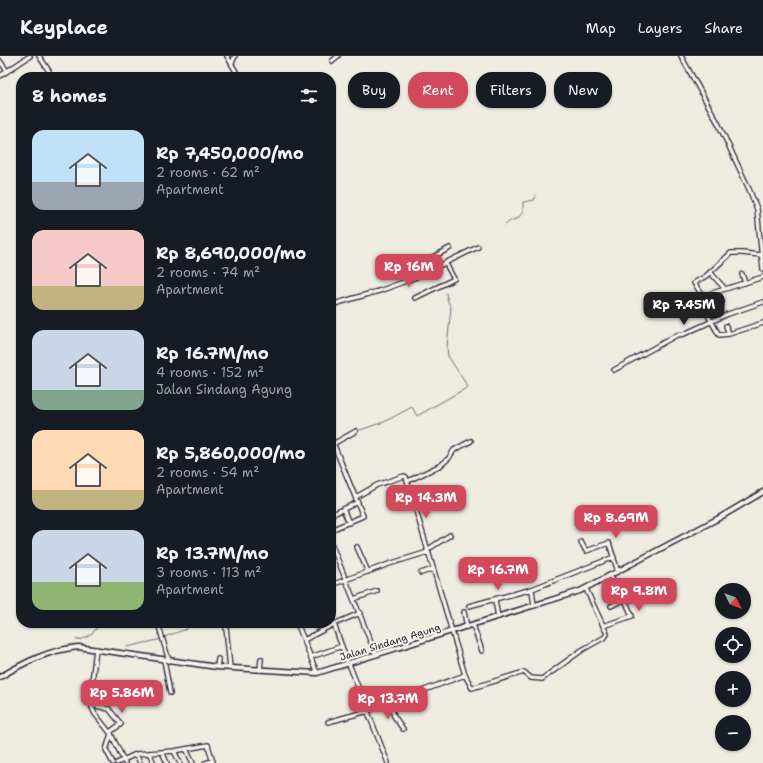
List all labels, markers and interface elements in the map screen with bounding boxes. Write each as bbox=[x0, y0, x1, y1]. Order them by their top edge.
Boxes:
text: Keyplace bbox=[20, 15, 108, 40]
text: Map bbox=[586, 19, 616, 37]
text: Layers bbox=[638, 19, 682, 37]
text: Share bbox=[704, 19, 743, 37]
chip: Buy bbox=[348, 72, 400, 108]
chip: Rent bbox=[408, 72, 468, 108]
chip: Filters bbox=[476, 72, 546, 108]
chip: New bbox=[554, 72, 612, 108]
text: 8 homes bbox=[32, 85, 107, 107]
icon: filters bbox=[298, 85, 320, 107]
text: Rp 7,450,000/mo bbox=[156, 142, 304, 164]
icon: home bbox=[64, 146, 112, 194]
text: 2 rooms · 62 m² bbox=[156, 164, 260, 181]
text: Apartment bbox=[156, 181, 224, 198]
text: Rp 8,690,000/mo bbox=[156, 242, 306, 264]
icon: home bbox=[64, 246, 112, 294]
pin: Rp 16M bbox=[376, 254, 442, 288]
text: Rp 16M bbox=[384, 258, 434, 275]
text: 2 rooms · 74 m² bbox=[156, 264, 260, 281]
text: Apartment bbox=[156, 281, 224, 298]
pin: Rp 7.45M bbox=[643, 292, 725, 326]
text: Rp 7.45M bbox=[653, 296, 715, 313]
text: Rp 16.7M/mo bbox=[156, 342, 269, 364]
icon: home bbox=[64, 346, 112, 394]
text: 4 rooms · 152 m² bbox=[156, 364, 264, 381]
text: Jalan Sindang Agung bbox=[156, 381, 292, 398]
text: Rp 5,860,000/mo bbox=[156, 442, 306, 464]
icon: home bbox=[64, 446, 112, 494]
text: 2 rooms · 54 m² bbox=[156, 464, 259, 481]
text: Apartment bbox=[156, 481, 224, 498]
pin: Rp 14.3M bbox=[385, 485, 467, 519]
text: Rp 14.3M bbox=[395, 489, 457, 506]
pin: Rp 8.69M bbox=[575, 505, 657, 539]
text: Rp 8.69M bbox=[583, 509, 649, 526]
text: Rp 13.7M/mo bbox=[156, 542, 269, 564]
icon: home bbox=[64, 546, 112, 594]
pin: Rp 16.7M bbox=[457, 557, 539, 591]
text: Rp 16.7M bbox=[468, 561, 528, 578]
text: 3 rooms · 113 m² bbox=[156, 564, 261, 581]
pin: Rp 9.8M bbox=[602, 578, 676, 612]
text: Apartment bbox=[156, 581, 224, 598]
text: Rp 9.8M bbox=[611, 582, 667, 599]
north arrow bbox=[715, 583, 751, 619]
map controls bbox=[715, 583, 751, 751]
street label: Jalan Sindang Agung bbox=[338, 621, 442, 663]
button: locate bbox=[715, 627, 751, 663]
button: + bbox=[715, 671, 751, 707]
pin: Rp 5.86M bbox=[81, 680, 163, 714]
text: Rp 5.86M bbox=[90, 684, 154, 701]
pin: Rp 13.7M bbox=[347, 686, 429, 720]
text: Rp 13.7M bbox=[358, 690, 418, 707]
button: − bbox=[715, 715, 751, 751]

